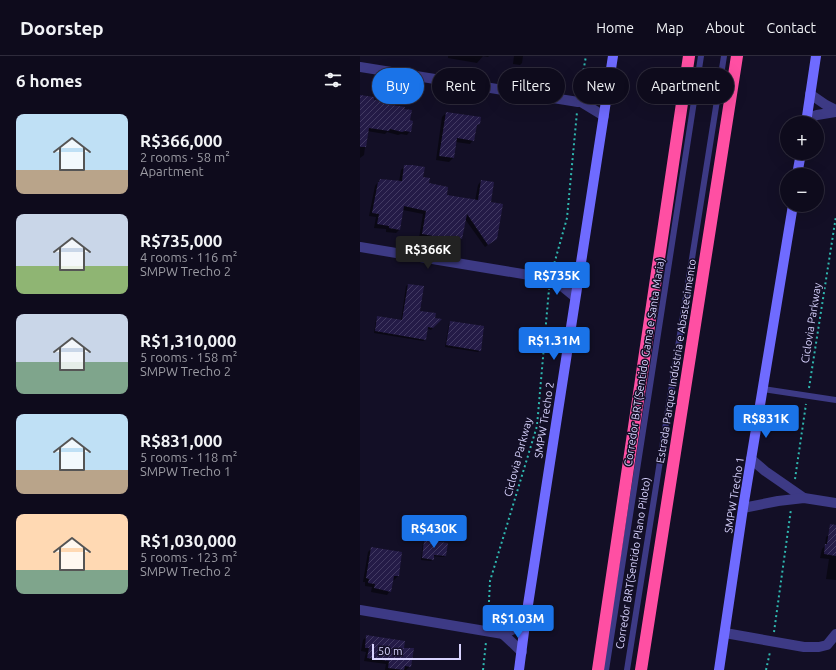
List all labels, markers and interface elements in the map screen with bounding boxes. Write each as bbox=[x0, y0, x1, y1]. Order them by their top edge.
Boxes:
text: Doorstep bbox=[20, 17, 104, 39]
text: Home bbox=[596, 20, 634, 36]
text: Map bbox=[656, 20, 684, 36]
text: About bbox=[706, 20, 745, 36]
text: Contact bbox=[767, 20, 816, 36]
chip: Buy bbox=[372, 68, 424, 104]
chip: Rent bbox=[432, 68, 490, 104]
chip: Filters bbox=[498, 68, 565, 104]
chip: New bbox=[573, 68, 629, 104]
chip: Apartment bbox=[637, 68, 734, 104]
icon: filters bbox=[322, 69, 344, 91]
text: 6 homes bbox=[16, 71, 82, 90]
map controls bbox=[780, 116, 824, 212]
button: + bbox=[780, 116, 824, 160]
icon: home bbox=[48, 130, 96, 178]
text: R$366,000 bbox=[140, 131, 222, 150]
text: 2 rooms · 58 m² bbox=[140, 150, 230, 164]
text: Apartment bbox=[140, 164, 204, 178]
button: − bbox=[780, 168, 824, 212]
icon: home bbox=[48, 230, 96, 278]
text: R$735,000 bbox=[140, 231, 222, 250]
pin: R$366K bbox=[395, 236, 461, 270]
text: R$366K bbox=[405, 242, 451, 256]
text: 4 rooms · 116 m² bbox=[140, 250, 237, 264]
street label: Corredor BRT(Sentido Gama e Santa Maria) bbox=[622, 257, 667, 467]
street label: Estrada Parque Indústria e Abastecimento bbox=[654, 258, 698, 464]
pin: R$735K bbox=[524, 262, 590, 296]
text: SMPW Trecho 2 bbox=[140, 264, 231, 278]
text: R$735K bbox=[534, 268, 580, 282]
street label: Ciclovia Parkway bbox=[799, 281, 823, 364]
pin: R$1.31M bbox=[517, 327, 591, 361]
icon: home bbox=[48, 330, 96, 378]
text: R$1,310,000 bbox=[140, 331, 236, 350]
text: R$1.31M bbox=[528, 333, 580, 347]
text: 5 rooms · 158 m² bbox=[140, 350, 237, 364]
text: SMPW Trecho 2 bbox=[140, 364, 231, 378]
street label: SMPW Trecho 2 bbox=[532, 381, 556, 459]
pin: R$831K bbox=[733, 405, 799, 439]
text: R$831K bbox=[743, 411, 789, 425]
street label: Ciclovia Parkway bbox=[502, 415, 535, 498]
icon: home bbox=[48, 430, 96, 478]
text: R$831,000 bbox=[140, 431, 222, 450]
text: 5 rooms · 118 m² bbox=[140, 450, 237, 464]
street label: SMPW Trecho 1 bbox=[722, 456, 746, 534]
text: SMPW Trecho 1 bbox=[140, 464, 231, 478]
street label: Corredor BRT(Sentido Plano Piloto) bbox=[613, 476, 654, 650]
pin: R$430K bbox=[401, 515, 467, 549]
text: R$430K bbox=[411, 521, 457, 535]
icon: home bbox=[48, 530, 96, 578]
text: R$1,030,000 bbox=[140, 531, 236, 550]
text: 5 rooms · 123 m² bbox=[140, 550, 237, 564]
text: SMPW Trecho 2 bbox=[140, 564, 231, 578]
pin: R$1.03M bbox=[481, 605, 555, 639]
text: R$1.03M bbox=[492, 611, 544, 625]
scale bar bbox=[372, 642, 461, 661]
text: 50 m bbox=[378, 645, 402, 657]

